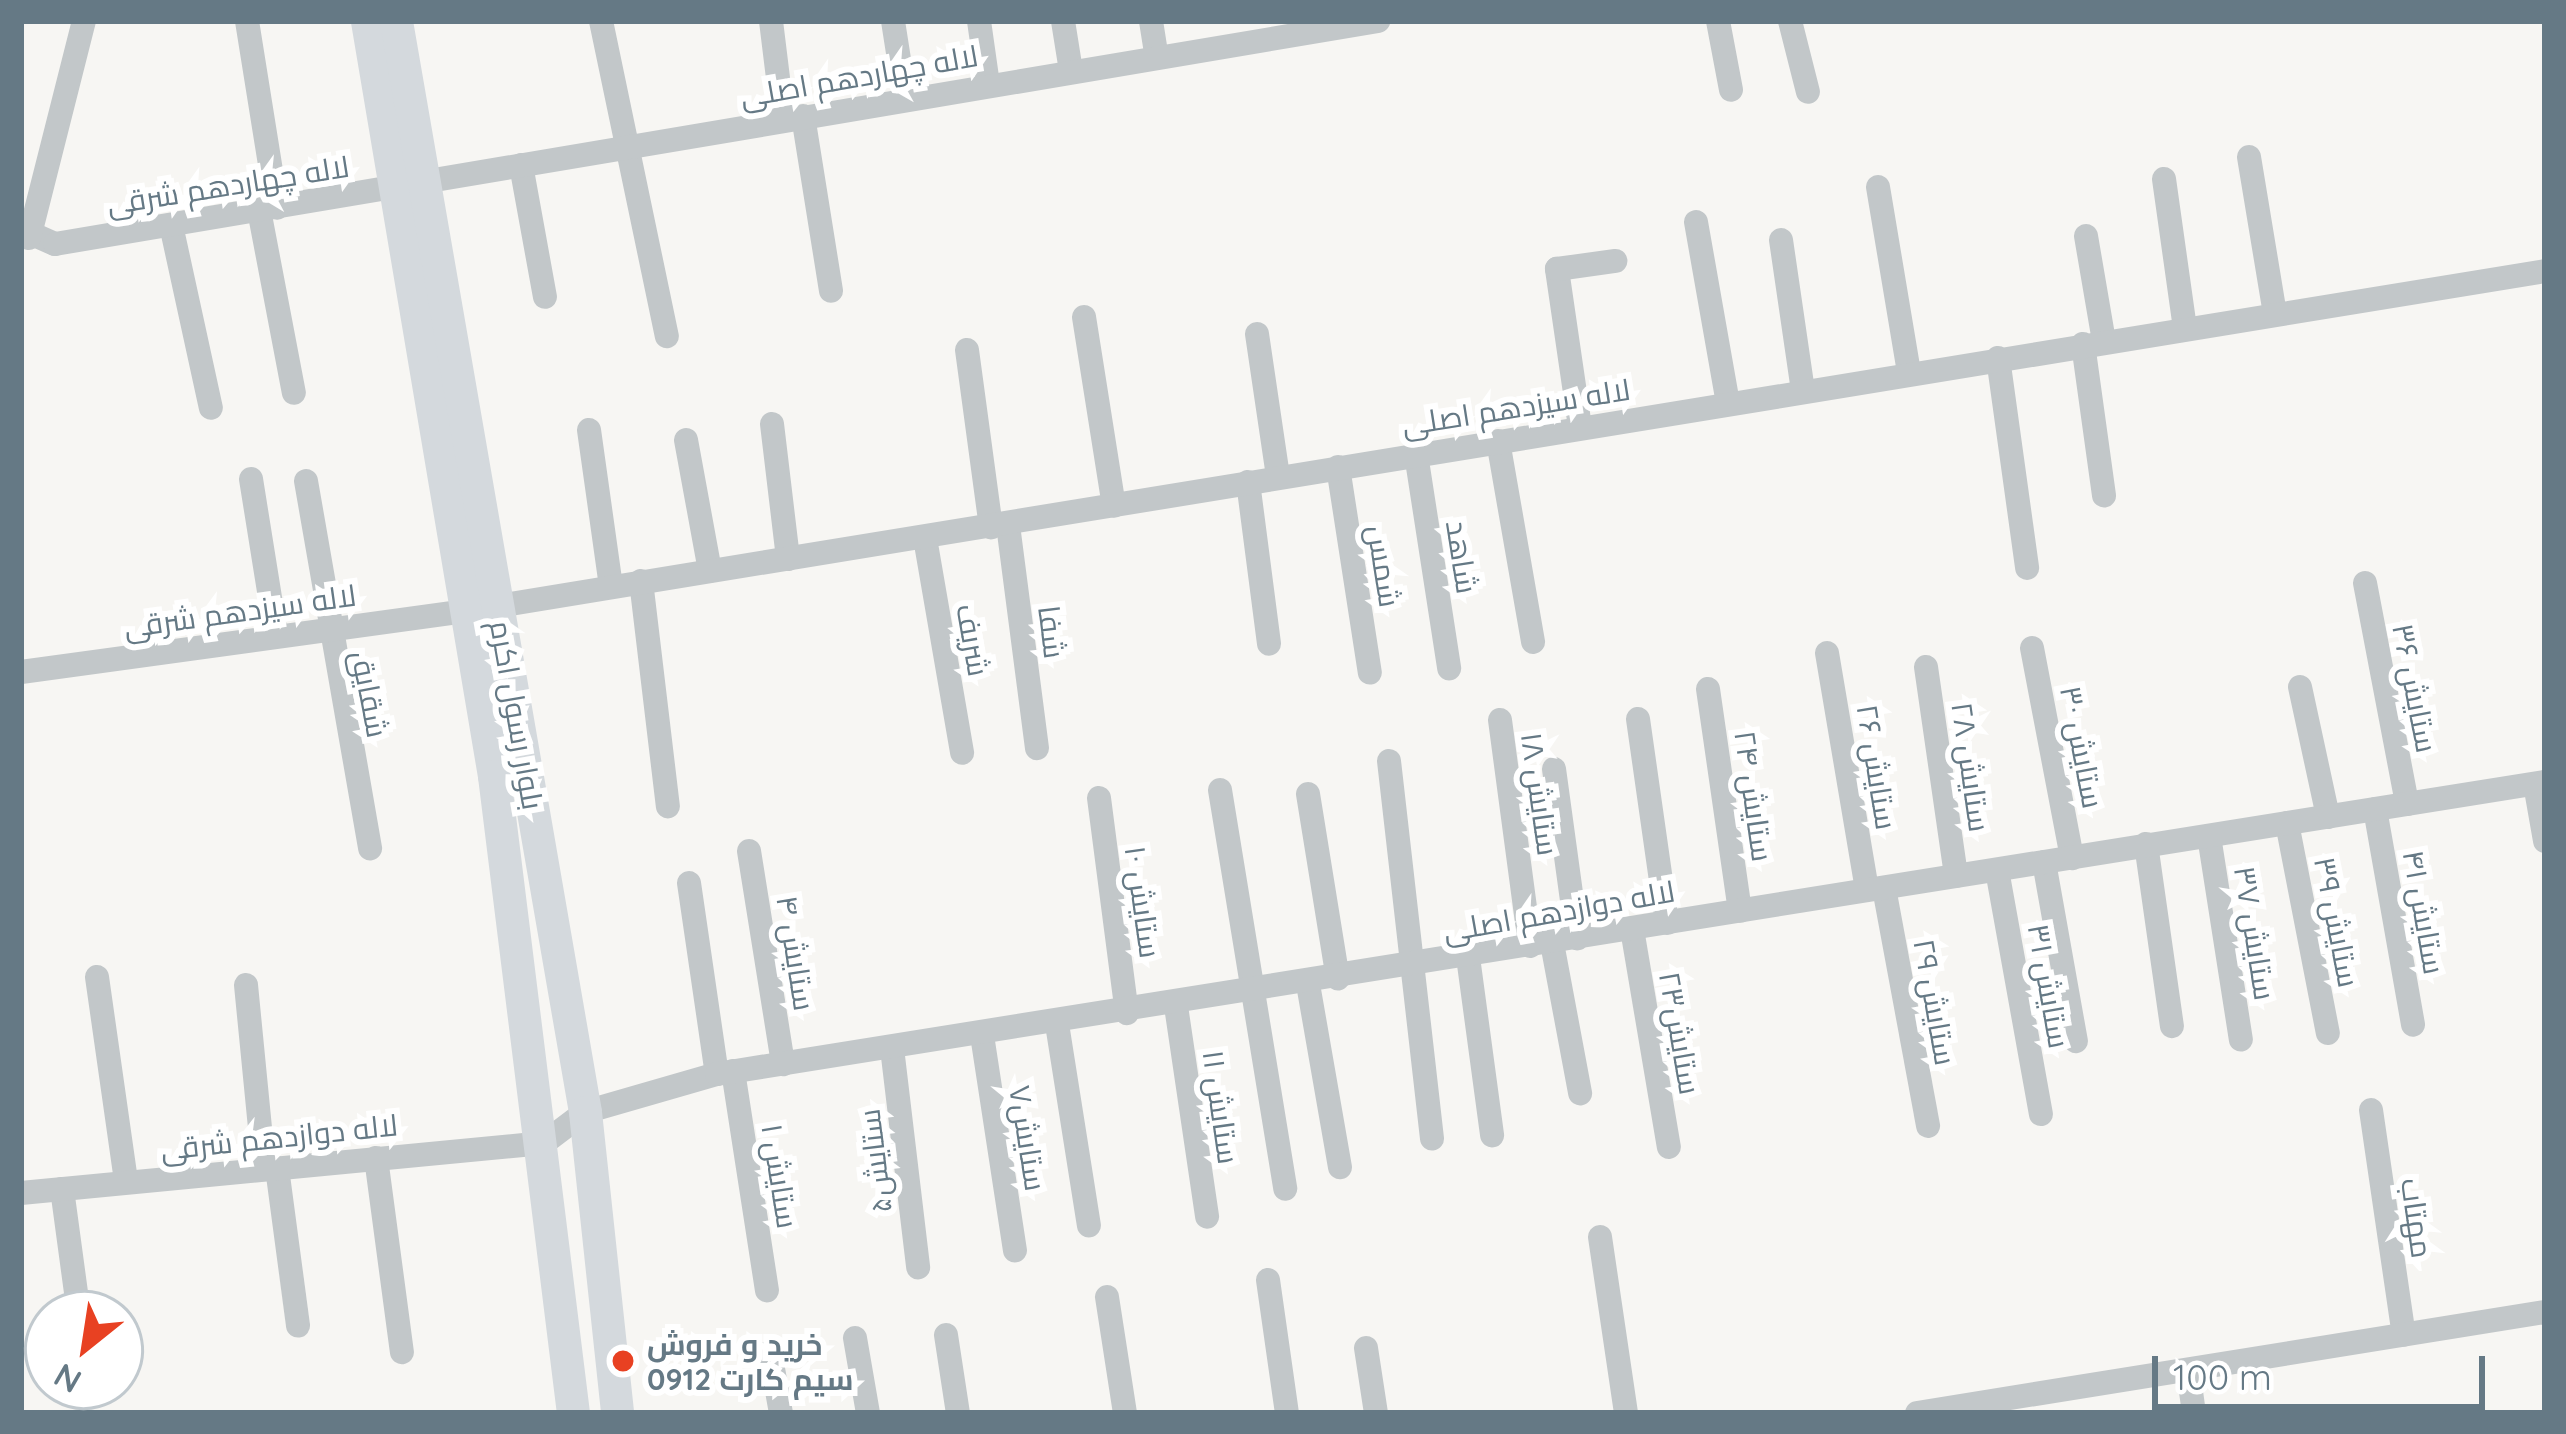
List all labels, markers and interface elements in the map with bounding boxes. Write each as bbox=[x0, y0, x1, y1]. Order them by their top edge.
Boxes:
street label: لاله چهاردهم اصلی bbox=[737, 37, 981, 115]
street label: لاله چهاردهم شرقی bbox=[104, 148, 352, 222]
street label: لاله سیزدهم اصلی bbox=[1399, 371, 1633, 443]
street label: شاهد bbox=[1438, 518, 1486, 596]
street label: شمس bbox=[1360, 522, 1408, 610]
street label: لاله سیزدهم شرقی bbox=[122, 577, 358, 645]
street label: شریف bbox=[949, 601, 997, 679]
street label: شفا bbox=[1031, 604, 1073, 660]
street label: بلوار رسول اکرم bbox=[483, 618, 551, 812]
street label: ستایش ۳۶ bbox=[2385, 620, 2445, 756]
street label: شقایق bbox=[344, 648, 396, 740]
street label: ستایش ۳۰ bbox=[2053, 683, 2111, 811]
street label: ستایش ۲۸ bbox=[1944, 700, 1998, 834]
street label: ستایش ۲۶ bbox=[1849, 702, 1905, 832]
street label: ستایش ۲۴ bbox=[1727, 728, 1781, 864]
street label: ستایش ۱۸ bbox=[1514, 730, 1566, 858]
street label: ستایش ۱۰ bbox=[1117, 844, 1169, 960]
street label: ستایش ۴۱ bbox=[2395, 847, 2453, 977]
street label: ستایش ۳۹ bbox=[2307, 854, 2367, 990]
street label: ستایش ۳۷ bbox=[2227, 863, 2283, 1003]
street label: لاله دوازدهم اصلی bbox=[1440, 873, 1678, 949]
street label: ستایش ۴ bbox=[769, 893, 823, 1013]
street label: ستایش ۳۱ bbox=[2020, 921, 2078, 1051]
street label: ستایش ۲۹ bbox=[1906, 936, 1964, 1068]
street label: ستایش۲۳ bbox=[1652, 969, 1708, 1097]
street label: ستایش ۱۱ bbox=[1195, 1048, 1247, 1166]
street label: ستایش۷ bbox=[1002, 1083, 1054, 1193]
street label: لاله دوازدهم شرقی bbox=[159, 1107, 399, 1167]
street label: ستایش۵ bbox=[851, 1107, 899, 1215]
street label: ستایش ۱ bbox=[754, 1121, 806, 1231]
street label: مهتاب bbox=[2394, 1176, 2440, 1260]
north arrow bbox=[24, 1290, 144, 1410]
place label: خرید و فروش سیم کارت 0912 bbox=[647, 1326, 854, 1396]
scale bar bbox=[2158, 1332, 2491, 1406]
marker: خرید و فروش سیم کارت 0912 bbox=[610, 1348, 636, 1374]
text: 100 m bbox=[2173, 1354, 2272, 1399]
text: N bbox=[46, 1355, 88, 1403]

